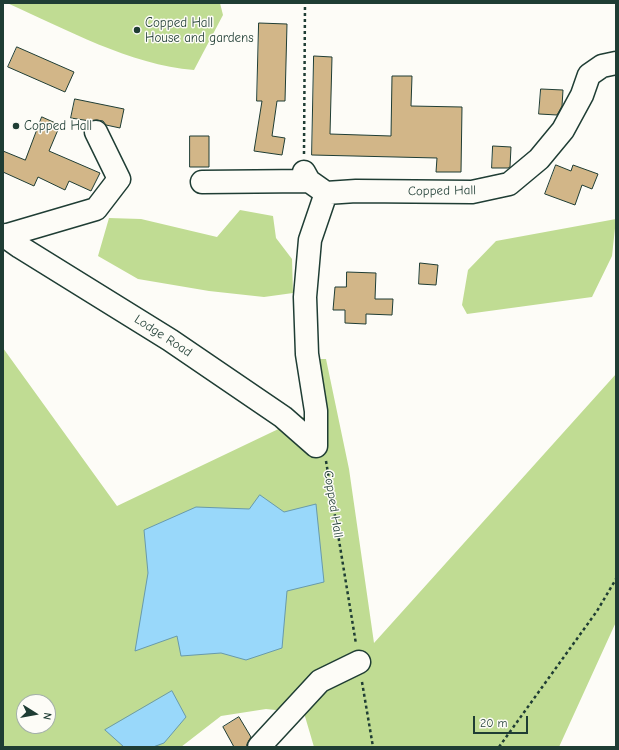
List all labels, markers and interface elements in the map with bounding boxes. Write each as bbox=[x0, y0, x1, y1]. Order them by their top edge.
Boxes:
place label: Copped Hall House and gardens bbox=[145, 15, 254, 46]
marker: Copped Hall House and gardens bbox=[132, 25, 142, 35]
place label: Copped Hall bbox=[24, 118, 92, 134]
marker: Copped Hall bbox=[11, 121, 21, 131]
street label: Copped Hall bbox=[408, 183, 476, 199]
street label: Lodge Road bbox=[131, 312, 195, 360]
street label: Copped Hall bbox=[320, 469, 346, 539]
north arrow bbox=[16, 694, 56, 734]
scale bar bbox=[475, 708, 530, 734]
text: N bbox=[40, 711, 54, 721]
text: 20 m bbox=[480, 716, 508, 730]

